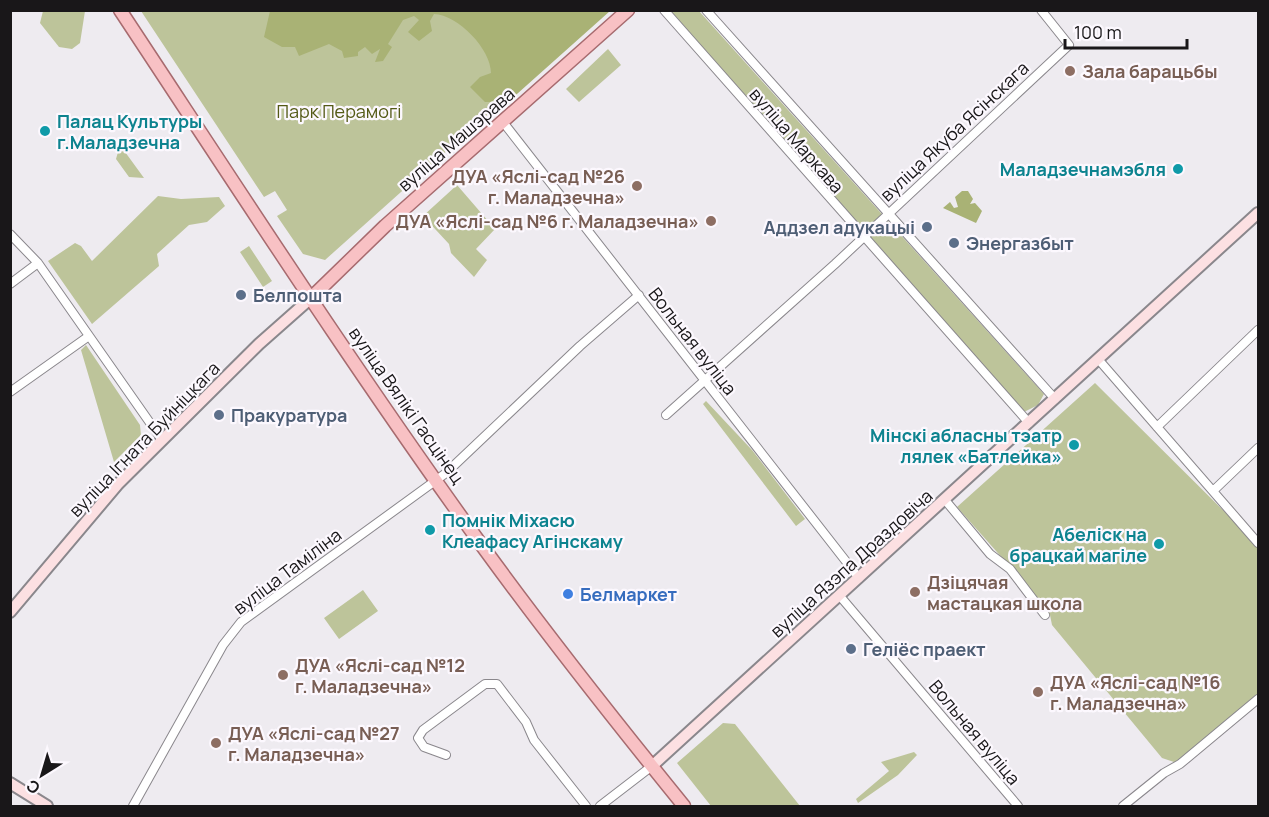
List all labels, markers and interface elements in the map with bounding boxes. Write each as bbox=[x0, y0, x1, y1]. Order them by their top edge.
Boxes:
scale bar bbox=[1065, 12, 1186, 50]
text: 100 m bbox=[1074, 20, 1122, 44]
street label: вуліца Якуба Ясінскага bbox=[875, 56, 1033, 206]
place label: Зала барацьбы bbox=[1082, 59, 1218, 83]
marker: Зала барацьбы bbox=[1063, 64, 1077, 78]
street label: вуліца Машэрава bbox=[393, 82, 519, 196]
street label: вуліца Маркава bbox=[745, 82, 849, 198]
park label: Парк Перамогі bbox=[277, 99, 401, 123]
place label: Палац Культуры г.Маладзечна bbox=[57, 109, 202, 154]
marker: Палац Культуры г.Маладзечна bbox=[38, 124, 52, 138]
place label: Маладзечнамэбля bbox=[1000, 157, 1166, 181]
marker: Маладзечнамэбля bbox=[1171, 162, 1185, 176]
place label: ДУА «Яслі-сад №26 г. Маладзечна» bbox=[452, 164, 625, 209]
marker: ДУА «Яслі-сад №26 г. Маладзечна» bbox=[630, 179, 644, 193]
place label: ДУА «Яслі-сад №6 г. Маладзечна» bbox=[395, 209, 699, 233]
marker: ДУА «Яслі-сад №6 г. Маладзечна» bbox=[704, 214, 718, 228]
place label: Аддзел адукацыі bbox=[763, 215, 915, 239]
marker: Аддзел адукацыі bbox=[920, 220, 934, 234]
place label: Энергазбыт bbox=[966, 231, 1074, 255]
marker: Энергазбыт bbox=[947, 236, 961, 250]
street label: Вольная вуліца bbox=[644, 282, 742, 400]
place label: Белпошта bbox=[253, 283, 342, 307]
marker: Белпошта bbox=[234, 288, 248, 302]
street label: вуліца Вялікі Гасцінец bbox=[344, 322, 470, 488]
street label: вуліца Ігната Буйніцкага bbox=[63, 356, 225, 522]
place label: Пракуратура bbox=[231, 403, 348, 427]
marker: Пракуратура bbox=[212, 408, 226, 422]
place label: Мінскі абласны тэатр лялек «Батлейка» bbox=[870, 423, 1062, 468]
marker: Мінскі абласны тэатр лялек «Батлейка» bbox=[1067, 438, 1081, 452]
street label: вуліца Язэпа Драздовіча bbox=[765, 484, 937, 642]
place label: Помнік Міхасю Клеафасу Агінскаму bbox=[442, 508, 623, 553]
street label: вуліца Таміліна bbox=[228, 522, 346, 620]
place label: Абеліск на брацкай магіле bbox=[1010, 522, 1147, 567]
marker: Помнік Міхасю Клеафасу Агінскаму bbox=[423, 523, 437, 537]
marker: Абеліск на брацкай магіле bbox=[1152, 537, 1166, 551]
place label: Дзіцячая мастацкая школа bbox=[927, 570, 1082, 615]
place label: Белмаркет bbox=[580, 582, 678, 606]
marker: Дзіцячая мастацкая школа bbox=[908, 585, 922, 599]
marker: Белмаркет bbox=[561, 587, 575, 601]
place label: Геліёс праект bbox=[863, 637, 986, 661]
marker: Геліёс праект bbox=[844, 642, 858, 656]
place label: ДУА «Яслі-сад №12 г. Маладзечна» bbox=[295, 653, 465, 698]
marker: ДУА «Яслі-сад №12 г. Маладзечна» bbox=[276, 668, 290, 682]
place label: ДУА «Яслі-сад №16 г. Маладзечна» bbox=[1050, 670, 1220, 715]
street label: Вольная вуліца bbox=[924, 674, 1026, 790]
marker: ДУА «Яслі-сад №16 г. Маладзечна» bbox=[1031, 685, 1045, 699]
place label: ДУА «Яслі-сад №27 г. Маладзечна» bbox=[228, 721, 400, 766]
marker: ДУА «Яслі-сад №27 г. Маладзечна» bbox=[209, 736, 223, 750]
north arrow bbox=[12, 745, 72, 805]
text: С bbox=[21, 775, 44, 799]

